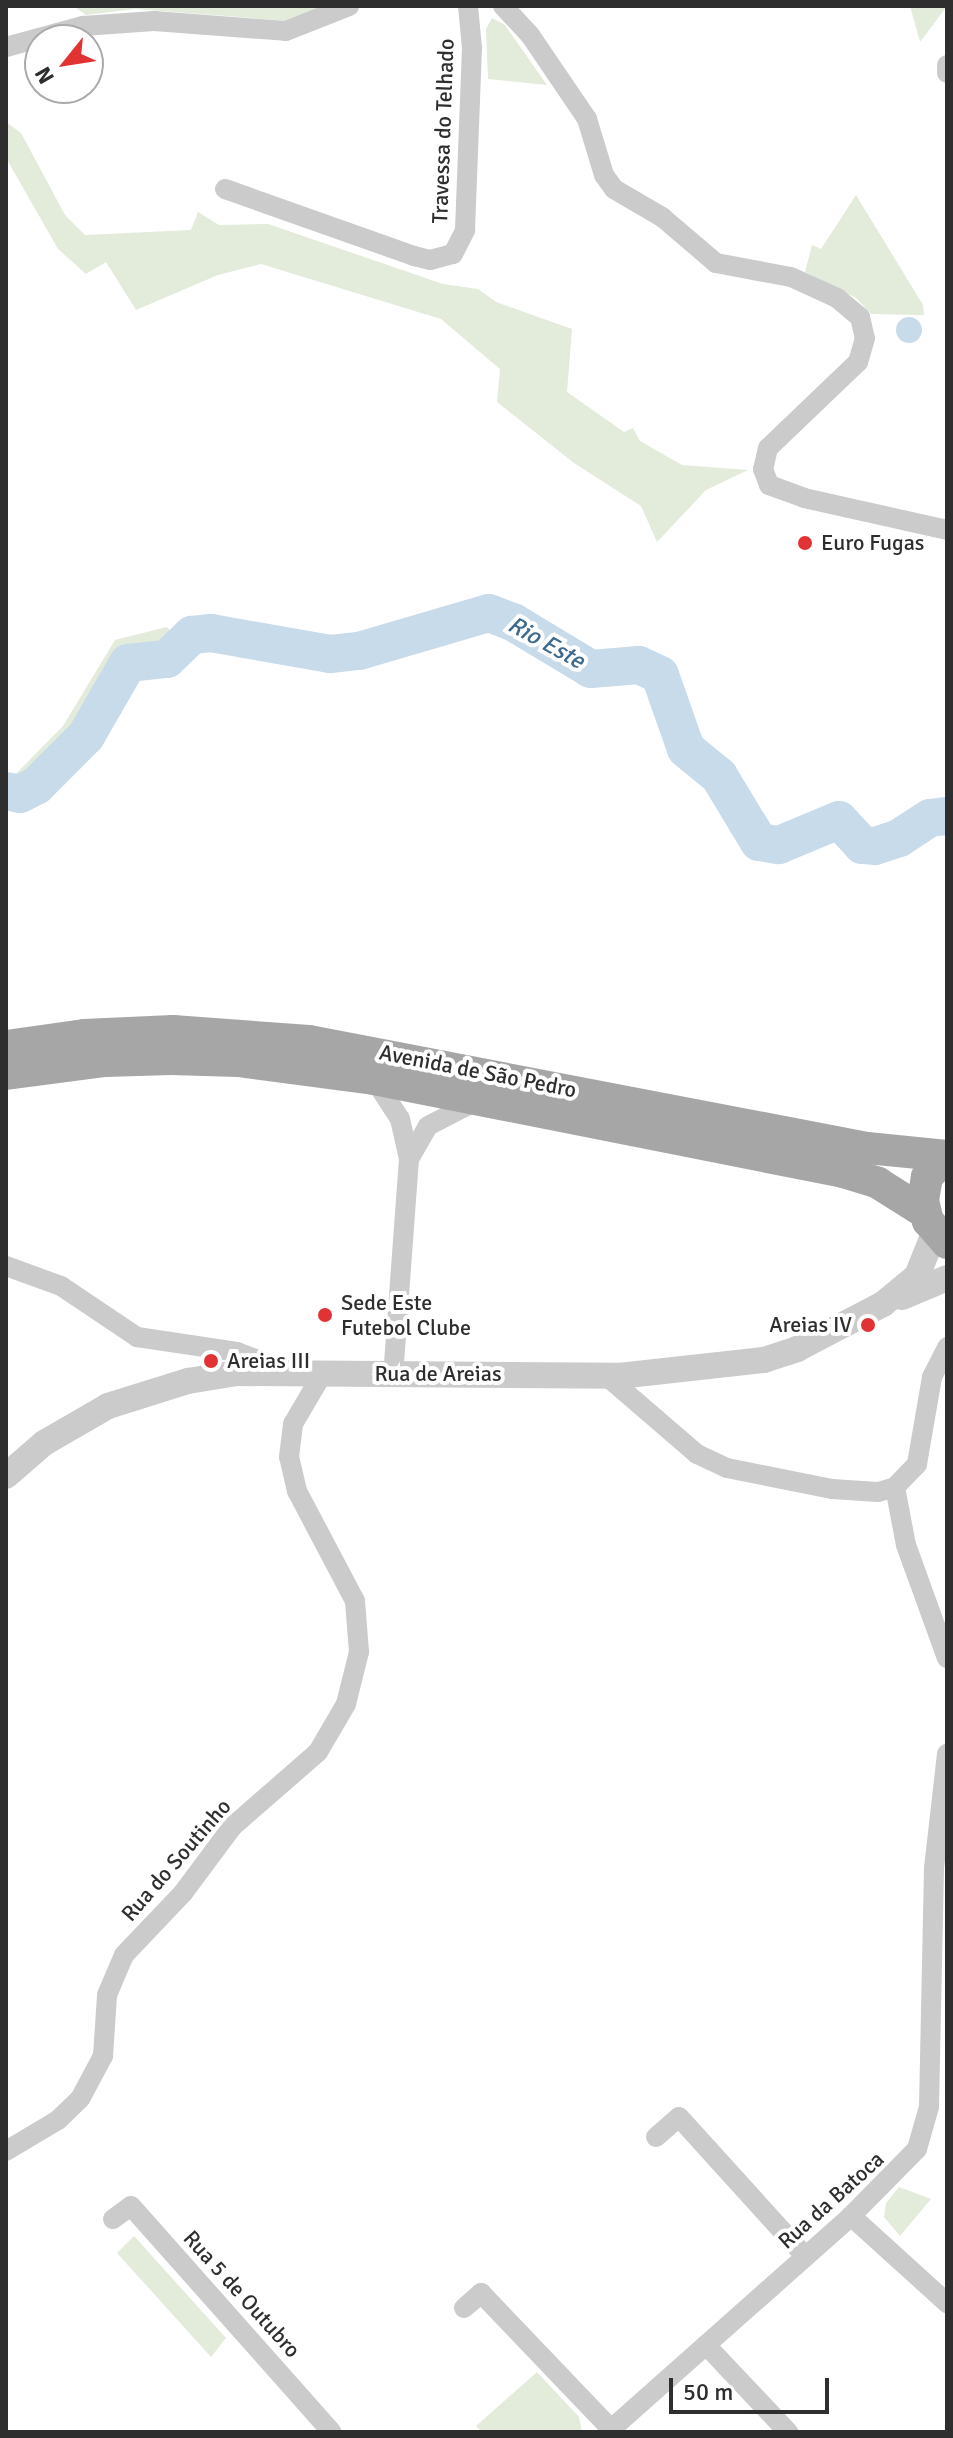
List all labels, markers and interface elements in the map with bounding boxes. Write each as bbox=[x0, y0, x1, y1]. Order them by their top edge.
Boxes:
north arrow bbox=[24, 24, 104, 104]
street label: Travessa do Telhado bbox=[427, 38, 459, 224]
text: N bbox=[29, 62, 60, 89]
place label: Euro Fugas bbox=[821, 530, 924, 556]
marker: Euro Fugas bbox=[796, 534, 814, 552]
water label: Rio Este bbox=[503, 610, 589, 676]
street label: Avenida de São Pedro bbox=[377, 1039, 579, 1103]
place label: Sede Este Futebol Clube bbox=[341, 1289, 471, 1340]
marker: Sede Este Futebol Clube bbox=[316, 1306, 334, 1324]
place label: Areias IV bbox=[769, 1312, 852, 1338]
marker: Areias IV bbox=[859, 1316, 877, 1334]
place label: Areias III bbox=[227, 1348, 310, 1374]
marker: Areias III bbox=[202, 1352, 220, 1370]
street label: Rua de Areias bbox=[374, 1361, 502, 1387]
street label: Rua do Soutinho bbox=[116, 1793, 236, 1927]
street label: Rua da Batoca bbox=[773, 2146, 889, 2254]
street label: Rua 5 de Outubro bbox=[178, 2225, 306, 2363]
scale bar bbox=[673, 2362, 833, 2412]
text: 50 m bbox=[683, 2377, 733, 2407]

